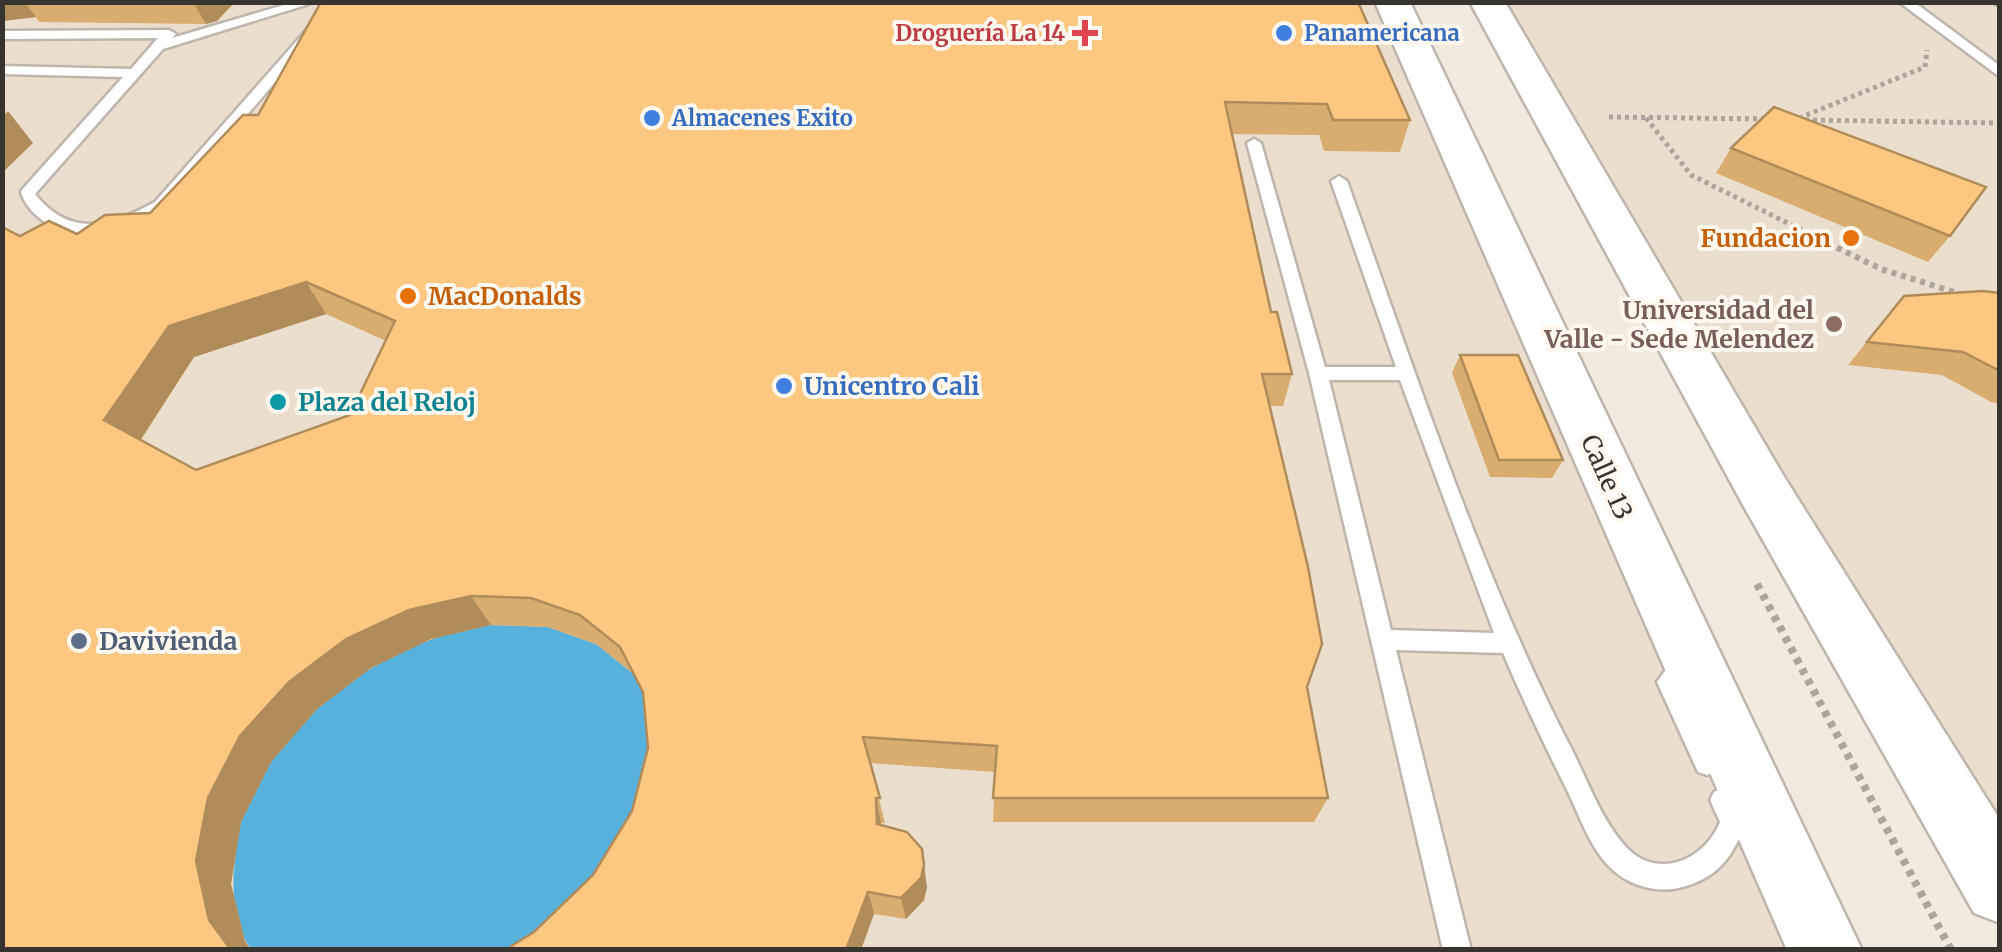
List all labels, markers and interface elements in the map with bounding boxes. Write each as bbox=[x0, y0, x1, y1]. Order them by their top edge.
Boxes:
place label: Droguería La 14 bbox=[895, 19, 1065, 47]
place label: Panamericana bbox=[1304, 19, 1460, 47]
marker: Droguería La 14 bbox=[1074, 22, 1096, 44]
marker: Panamericana bbox=[1273, 22, 1295, 44]
place label: Almacenes Exito bbox=[671, 104, 853, 132]
marker: Almacenes Exito bbox=[641, 107, 663, 129]
place label: Fundacion bbox=[1700, 222, 1831, 254]
marker: Fundacion bbox=[1840, 227, 1862, 249]
place label: MacDonalds bbox=[428, 280, 582, 312]
marker: MacDonalds bbox=[397, 285, 419, 307]
place label: Universidad del Valle - Sede Melendez bbox=[1543, 294, 1814, 355]
marker: Universidad del Valle - Sede Melendez bbox=[1823, 313, 1845, 335]
place label: Unicentro Cali bbox=[804, 370, 980, 402]
marker: Unicentro Cali bbox=[773, 375, 795, 397]
place label: Plaza del Reloj bbox=[298, 386, 476, 418]
marker: Plaza del Reloj bbox=[267, 391, 289, 413]
street label: Calle 13 bbox=[1574, 430, 1640, 524]
place label: Davivienda bbox=[99, 625, 238, 657]
marker: Davivienda bbox=[68, 630, 90, 652]

